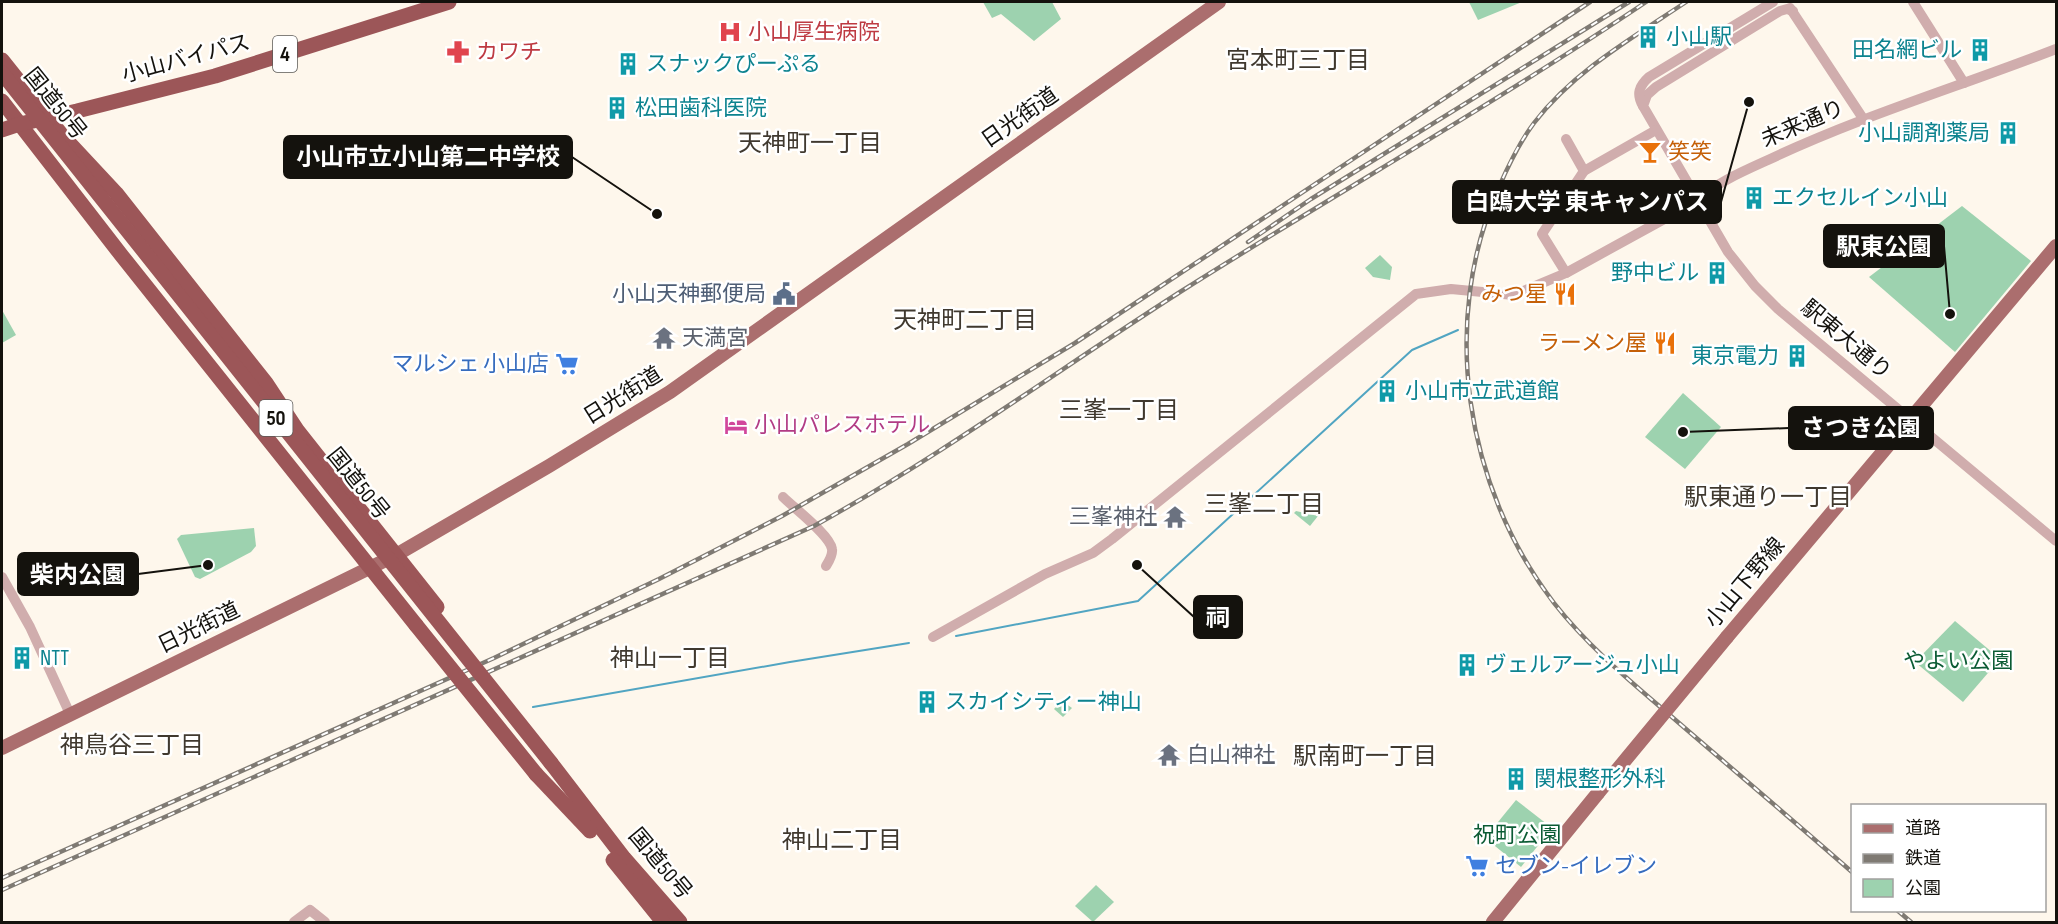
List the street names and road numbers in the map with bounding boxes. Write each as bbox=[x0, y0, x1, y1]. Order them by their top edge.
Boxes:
street label: 小山バイパス bbox=[119, 29, 253, 89]
road number: 4 bbox=[273, 36, 297, 72]
street label: 国道50号 bbox=[18, 63, 92, 145]
street label: 日光街道 bbox=[976, 82, 1064, 154]
street label: 未来通り bbox=[1757, 94, 1849, 154]
street label: 駅東大通り bbox=[1795, 294, 1897, 386]
street label: 日光街道 bbox=[579, 361, 667, 431]
road number: 50 bbox=[260, 400, 292, 436]
street label: 国道50号 bbox=[321, 443, 395, 525]
street label: 小山下野線 bbox=[1699, 532, 1791, 634]
street label: 日光街道 bbox=[154, 597, 244, 659]
street label: 国道50号 bbox=[622, 823, 698, 905]

